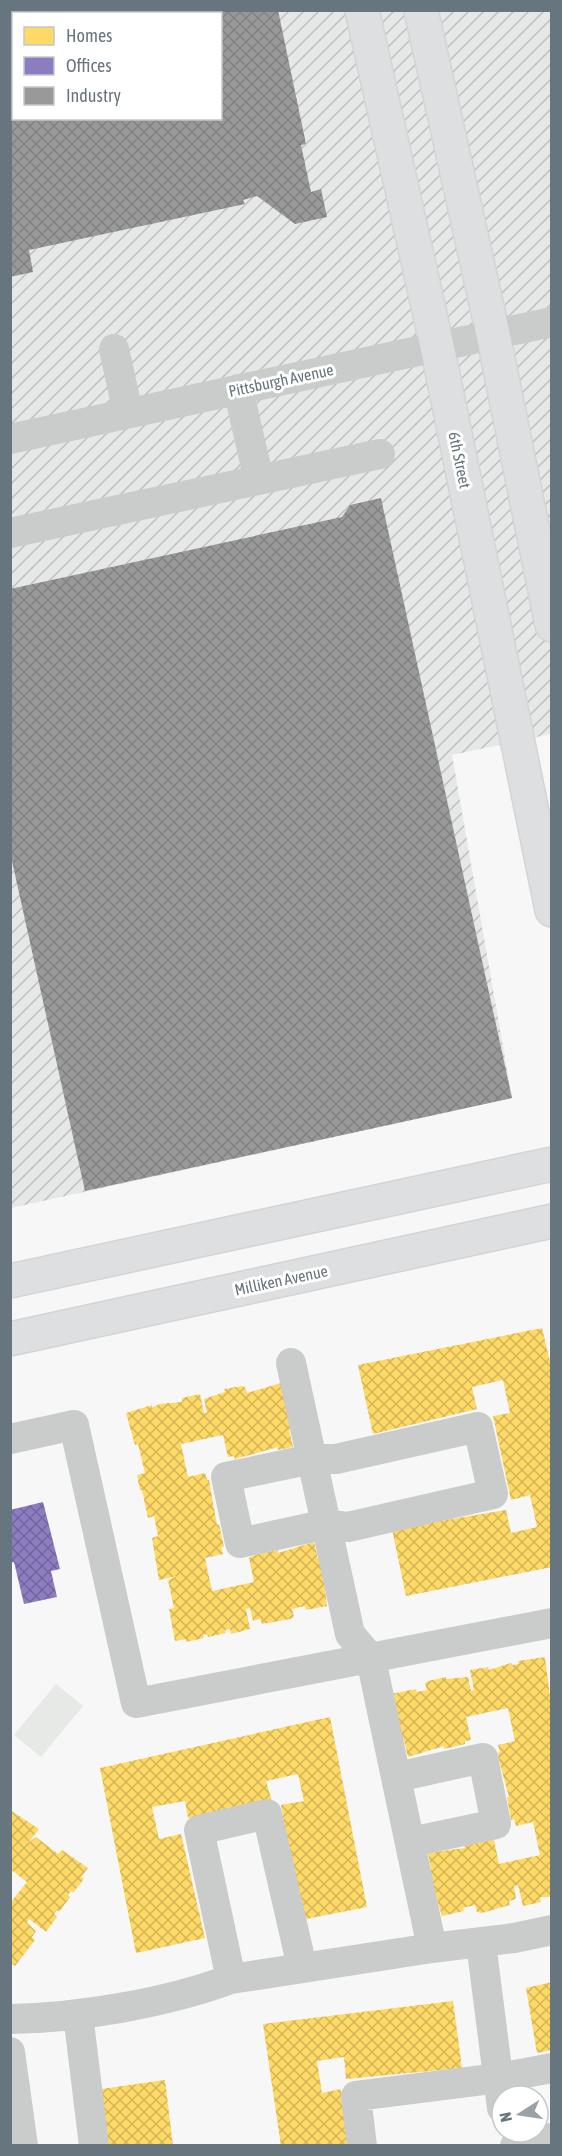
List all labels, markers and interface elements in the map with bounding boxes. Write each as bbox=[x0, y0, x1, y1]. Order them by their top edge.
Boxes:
legend bbox=[12, 12, 222, 120]
text: Homes bbox=[66, 25, 112, 46]
text: Offices bbox=[66, 55, 112, 76]
text: Industry bbox=[66, 85, 121, 106]
street label: Pittsburgh Avenue bbox=[227, 360, 335, 401]
street label: 6th Street bbox=[445, 430, 475, 490]
street label: Milliken Avenue bbox=[233, 1261, 329, 1299]
north arrow bbox=[490, 2084, 550, 2144]
text: N bbox=[496, 2111, 515, 2124]

